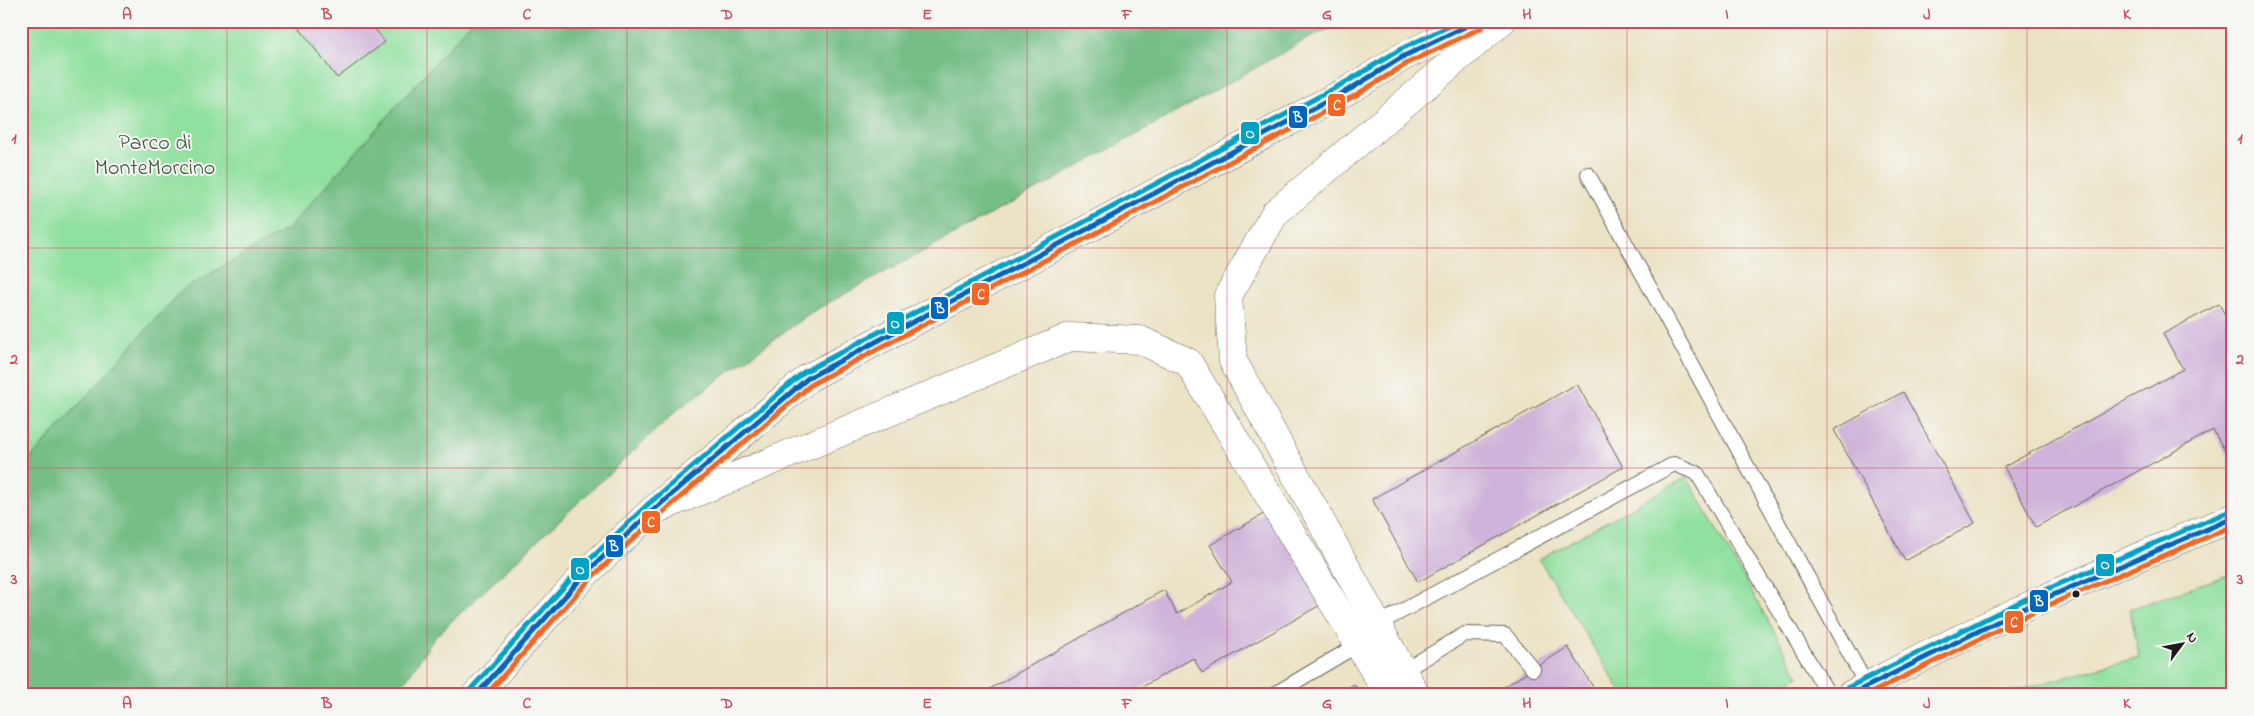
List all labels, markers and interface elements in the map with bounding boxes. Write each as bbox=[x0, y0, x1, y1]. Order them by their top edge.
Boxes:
text: A bbox=[122, 3, 132, 27]
text: B bbox=[321, 3, 333, 27]
text: C bbox=[523, 3, 532, 27]
text: D bbox=[720, 3, 733, 27]
text: E bbox=[922, 3, 932, 27]
text: F bbox=[1121, 3, 1133, 27]
text: G bbox=[1322, 3, 1332, 27]
text: H bbox=[1522, 3, 1532, 27]
text: I bbox=[1725, 3, 1729, 27]
text: J bbox=[1923, 3, 1931, 27]
text: K bbox=[2123, 3, 2132, 27]
line badge: C bbox=[1327, 93, 1346, 117]
text: C bbox=[1333, 96, 1341, 117]
line badge: B bbox=[1288, 105, 1308, 129]
text: B bbox=[1292, 108, 1303, 129]
line badge: O bbox=[1240, 121, 1260, 145]
text: O bbox=[1245, 124, 1255, 145]
text: 1 bbox=[11, 127, 17, 151]
text: 1 bbox=[2237, 127, 2243, 151]
park label: Parco di MonteMorcino bbox=[95, 128, 215, 185]
line badge: C bbox=[971, 282, 990, 306]
text: C bbox=[977, 285, 985, 306]
line badge: B bbox=[930, 296, 949, 320]
text: B bbox=[934, 299, 945, 320]
line badge: O bbox=[886, 311, 905, 335]
text: O bbox=[890, 314, 900, 335]
text: 2 bbox=[9, 348, 18, 372]
text: 2 bbox=[2235, 348, 2244, 372]
line badge: C bbox=[641, 510, 661, 534]
text: C bbox=[647, 513, 655, 534]
line badge: B bbox=[605, 534, 624, 558]
text: B bbox=[608, 537, 619, 558]
line badge: O bbox=[2095, 553, 2115, 577]
text: O bbox=[2100, 555, 2110, 576]
line badge: O bbox=[570, 557, 590, 581]
text: O bbox=[575, 560, 585, 581]
text: 3 bbox=[10, 568, 18, 592]
text: 3 bbox=[2236, 568, 2244, 592]
line badge: B bbox=[2029, 589, 2049, 613]
unlabelled marker bbox=[2071, 589, 2081, 599]
text: B bbox=[2033, 592, 2044, 613]
line badge: C bbox=[2004, 610, 2024, 634]
text: C bbox=[2010, 613, 2018, 634]
north arrow bbox=[2156, 618, 2206, 668]
text: N bbox=[2180, 628, 2203, 647]
text: A bbox=[122, 692, 132, 716]
text: B bbox=[321, 692, 333, 716]
text: C bbox=[523, 692, 532, 716]
text: D bbox=[720, 692, 733, 716]
text: E bbox=[922, 692, 932, 716]
text: F bbox=[1121, 692, 1133, 716]
text: G bbox=[1322, 692, 1332, 716]
text: H bbox=[1522, 692, 1532, 716]
text: I bbox=[1725, 692, 1729, 716]
text: J bbox=[1923, 692, 1931, 716]
text: K bbox=[2123, 692, 2132, 716]

